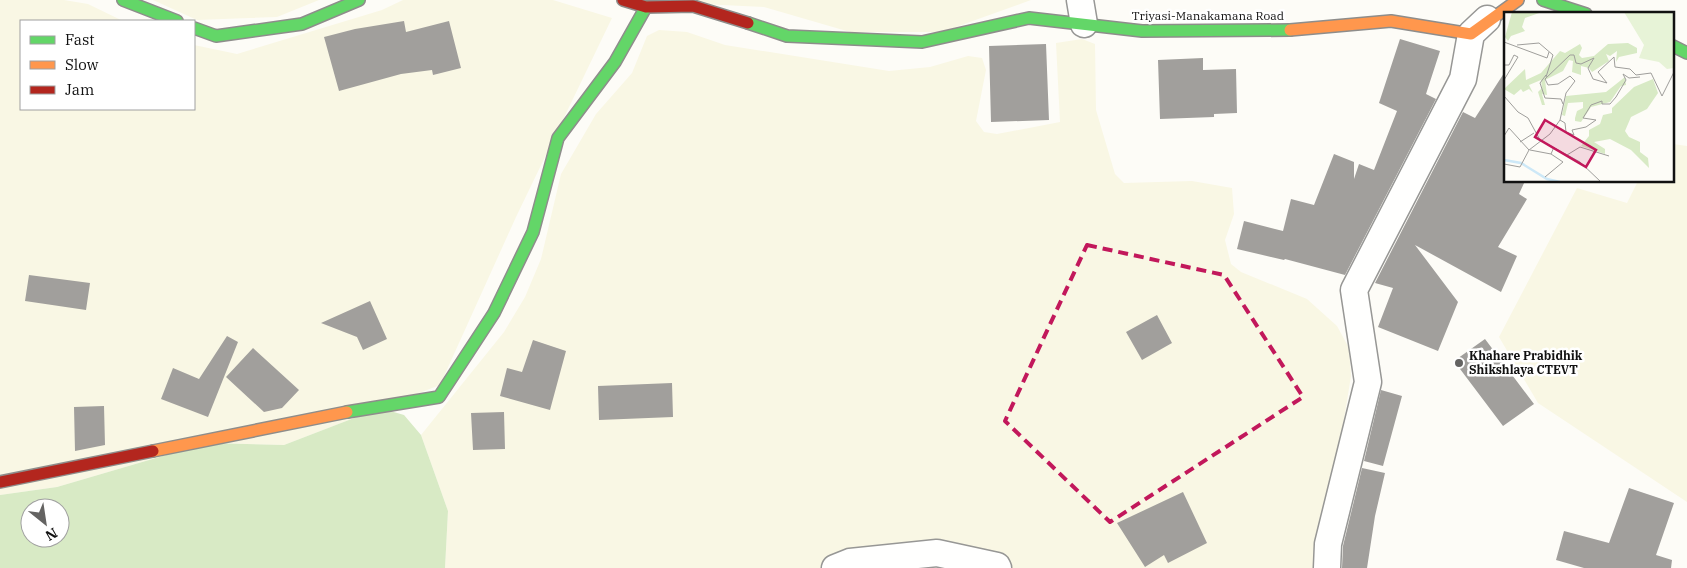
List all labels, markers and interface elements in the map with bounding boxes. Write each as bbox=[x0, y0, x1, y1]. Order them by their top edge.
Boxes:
street label: Triyasi-Manakamana Road bbox=[1132, 8, 1284, 23]
inset map bbox=[1504, 12, 1674, 182]
legend bbox=[20, 20, 195, 110]
text: Fast bbox=[65, 30, 95, 49]
text: Slow bbox=[65, 55, 99, 74]
text: Jam bbox=[65, 80, 94, 99]
place label: Khahare Prabidhik Shikshlaya CTEVT bbox=[1469, 348, 1583, 377]
marker: Khahare Prabidhik Shikshlaya CTEVT bbox=[1453, 357, 1465, 369]
north arrow bbox=[20, 498, 70, 548]
text: N bbox=[42, 524, 61, 545]

